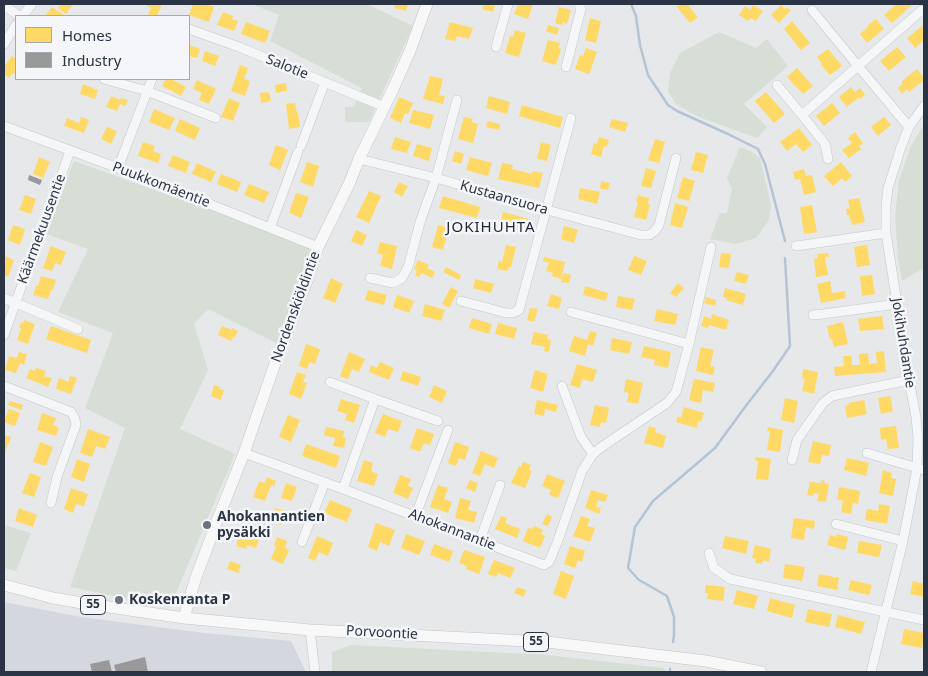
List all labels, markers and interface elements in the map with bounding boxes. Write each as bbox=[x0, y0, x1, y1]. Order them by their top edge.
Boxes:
legend bbox=[15, 15, 190, 80]
text: Homes bbox=[62, 25, 112, 45]
text: Industry bbox=[62, 50, 121, 70]
street label: Salotie bbox=[263, 51, 311, 83]
street label: Puukkomäentie bbox=[110, 159, 212, 211]
street label: Käärmekuusentie bbox=[14, 172, 70, 286]
street label: Kustaansuora bbox=[458, 177, 550, 219]
district label: JOKIHUHTA bbox=[445, 219, 537, 237]
street label: Nordenskiöldintie bbox=[268, 249, 324, 365]
street label: Jokihuhdantie bbox=[888, 297, 918, 389]
street label: Ahokannantie bbox=[406, 506, 498, 554]
place label: Ahokannantien pysäkki bbox=[217, 509, 325, 542]
marker: Ahokannantien pysäkki bbox=[201, 519, 213, 531]
place label: Koskenranta P bbox=[129, 592, 230, 608]
marker: Koskenranta P bbox=[113, 594, 125, 606]
road number: 55 bbox=[80, 596, 106, 614]
street label: Porvoontie bbox=[346, 623, 418, 643]
road number: 55 bbox=[524, 632, 548, 652]

